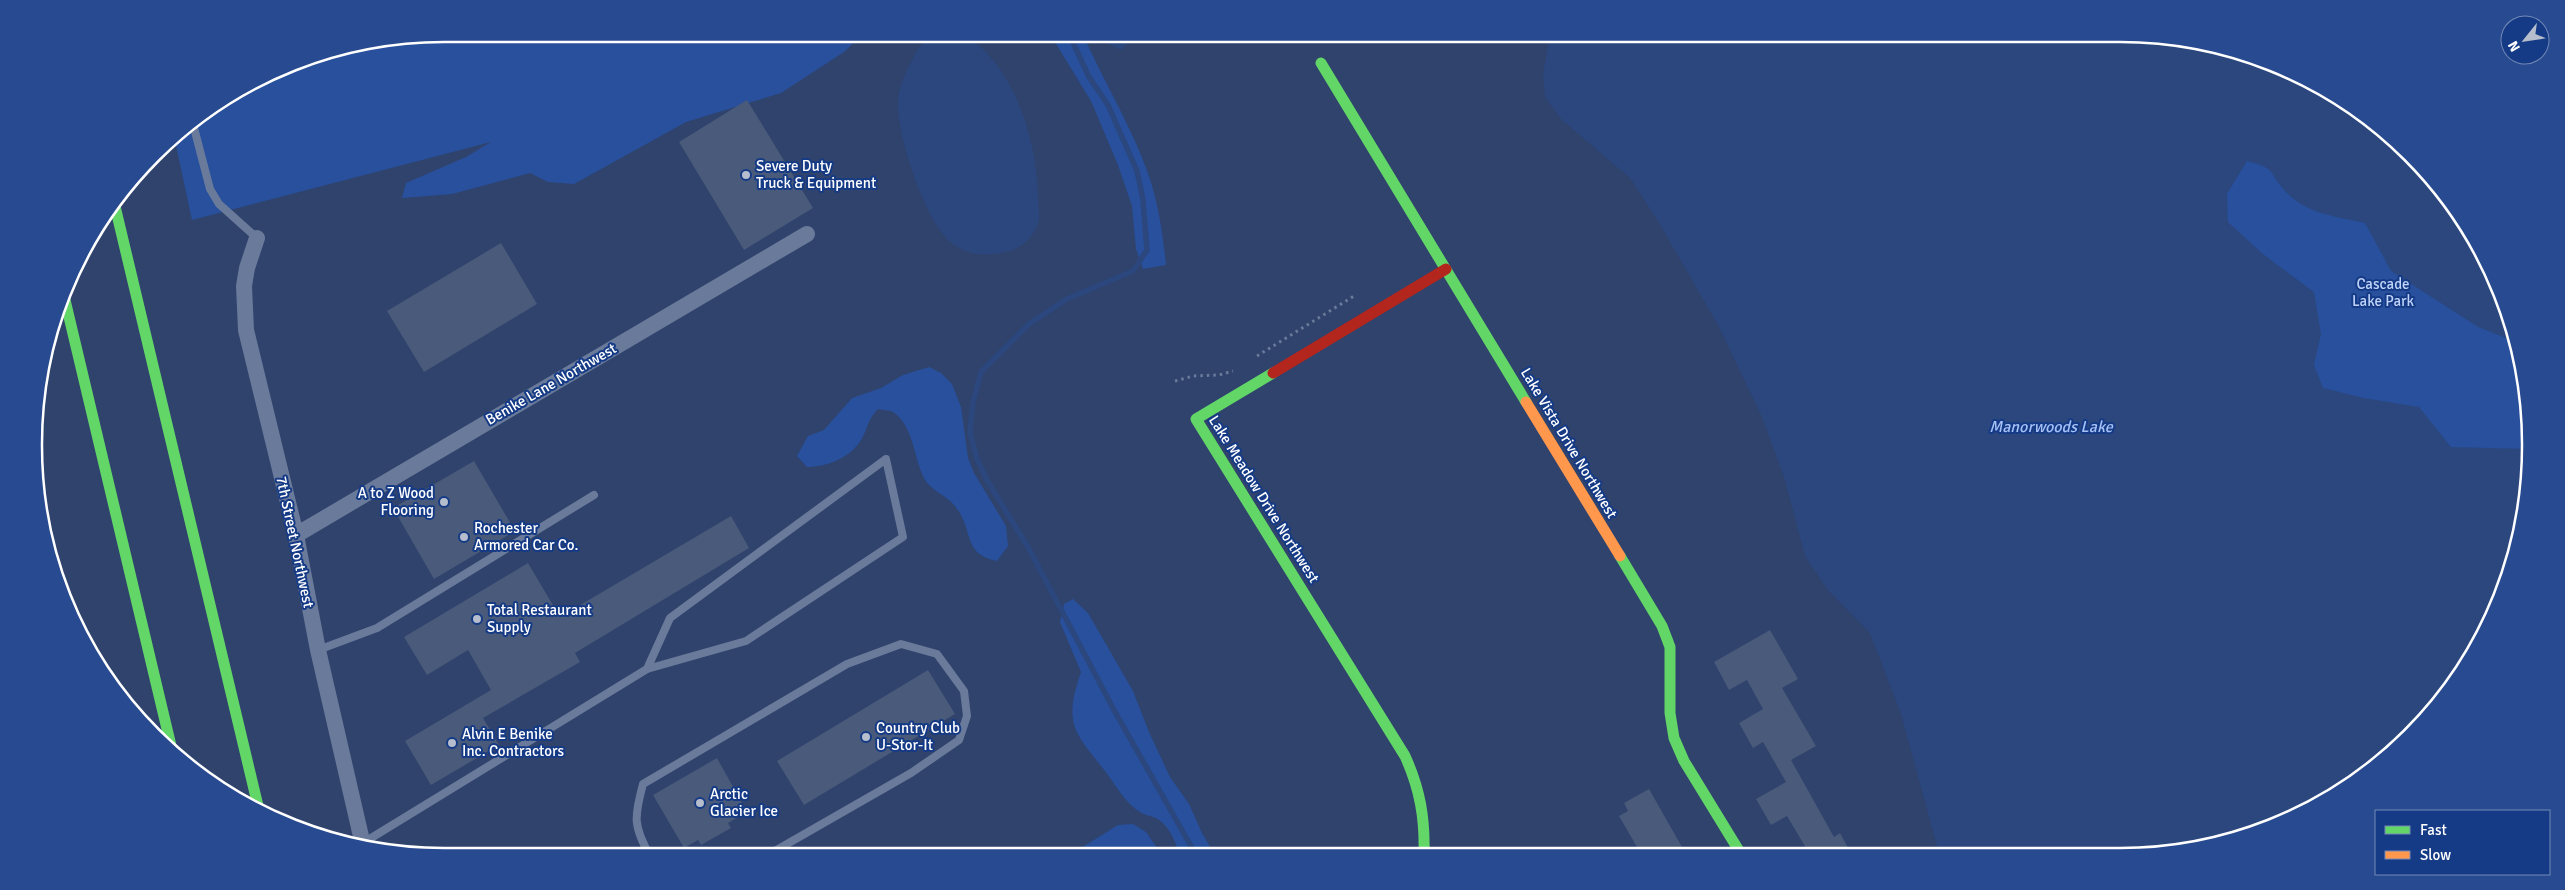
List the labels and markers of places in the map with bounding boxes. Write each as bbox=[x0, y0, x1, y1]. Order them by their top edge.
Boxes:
place label: Severe Duty Truck & Equipment bbox=[756, 157, 876, 192]
marker: Severe Duty Truck & Equipment bbox=[740, 169, 752, 181]
place label: A to Z Wood Flooring bbox=[358, 484, 434, 519]
marker: A to Z Wood Flooring bbox=[438, 496, 450, 508]
place label: Rochester Armored Car Co. bbox=[474, 519, 578, 554]
marker: Rochester Armored Car Co. bbox=[458, 531, 470, 543]
place label: Total Restaurant Supply bbox=[487, 601, 592, 636]
marker: Total Restaurant Supply bbox=[471, 613, 483, 625]
place label: Country Club U-Stor-It bbox=[876, 719, 960, 754]
place label: Alvin E Benike Inc. Contractors bbox=[462, 725, 565, 760]
marker: Country Club U-Stor-It bbox=[860, 731, 872, 743]
marker: Alvin E Benike Inc. Contractors bbox=[446, 737, 458, 749]
place label: Arctic Glacier Ice bbox=[710, 785, 778, 820]
marker: Arctic Glacier Ice bbox=[694, 797, 706, 809]

